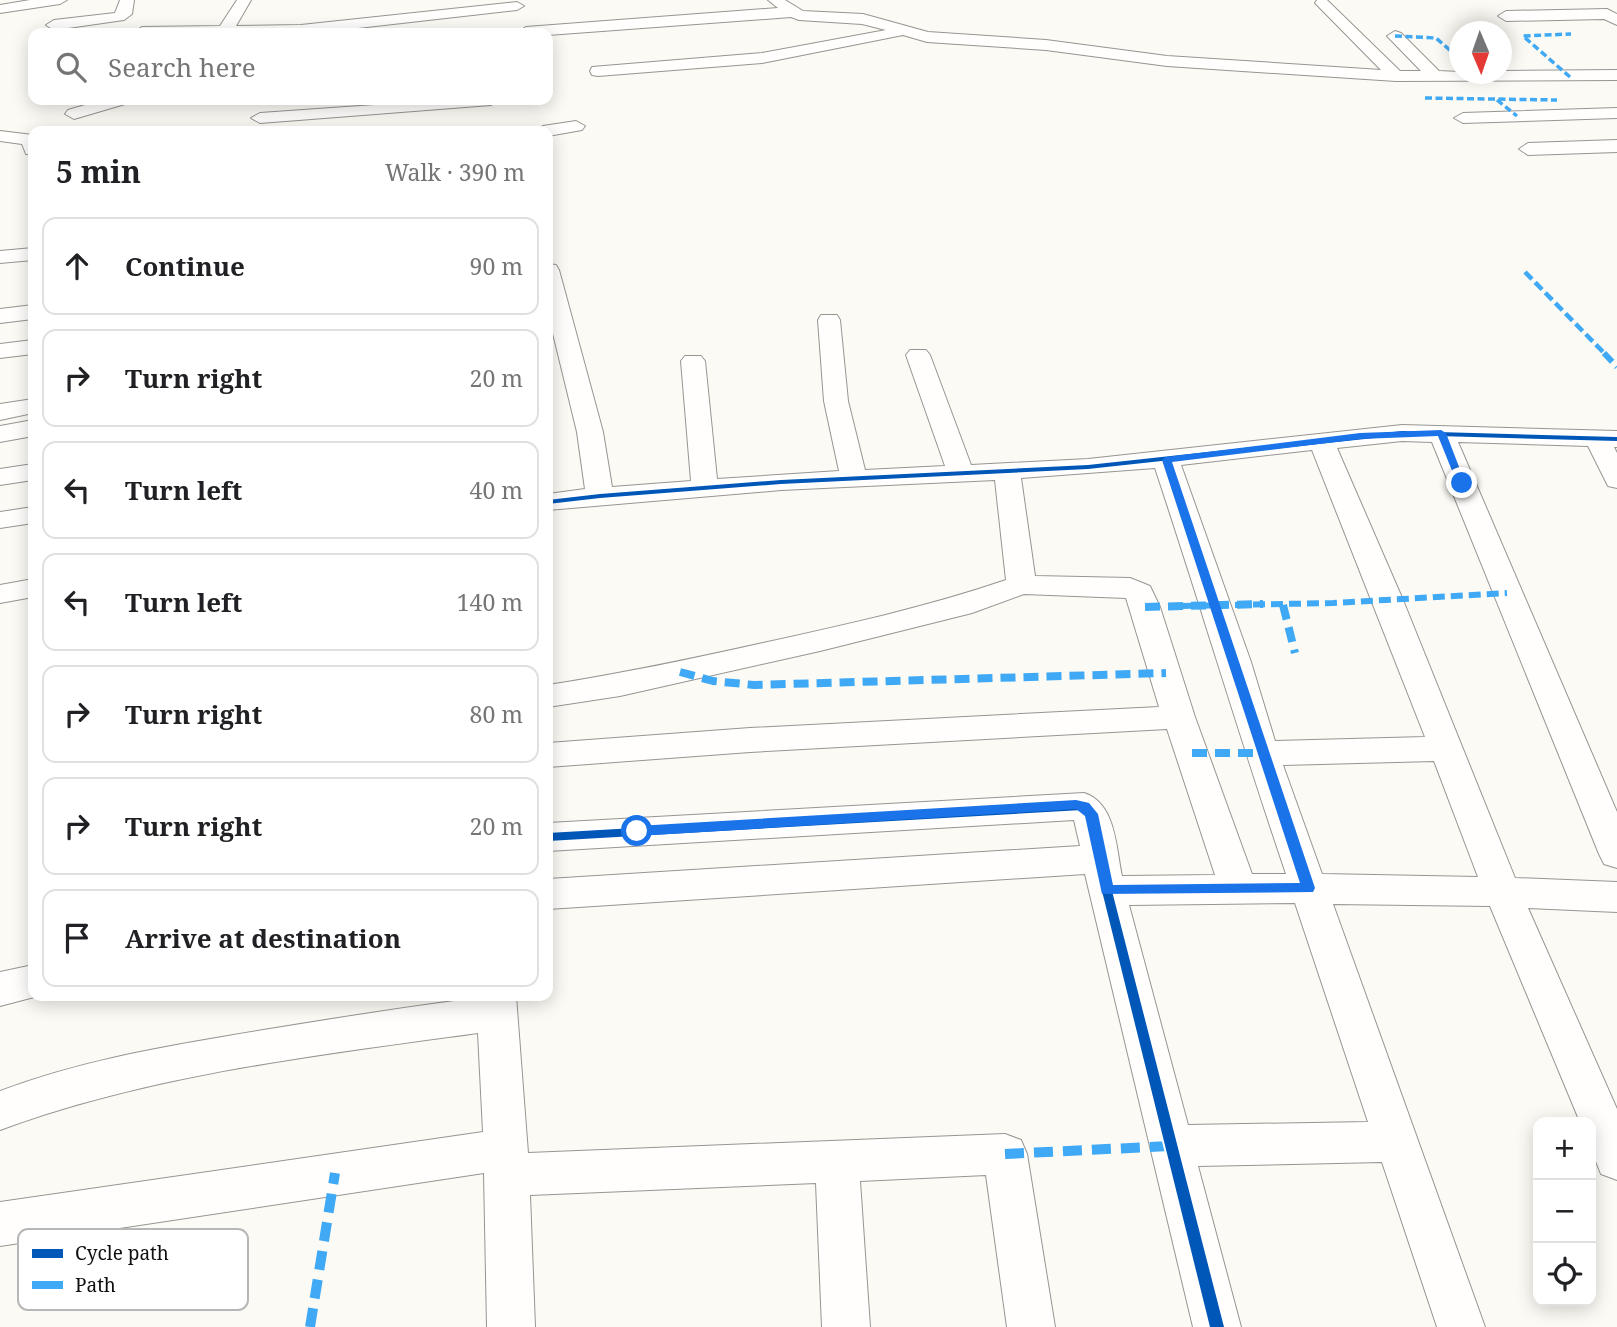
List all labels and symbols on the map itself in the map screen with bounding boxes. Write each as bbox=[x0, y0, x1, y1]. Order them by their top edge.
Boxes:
north arrow bbox=[1449, 21, 1512, 84]
route end bbox=[1446, 467, 1477, 498]
route start bbox=[621, 815, 652, 846]
legend bbox=[18, 1229, 248, 1310]
text: Cycle path bbox=[75, 1240, 169, 1266]
text: Path bbox=[75, 1272, 116, 1298]

